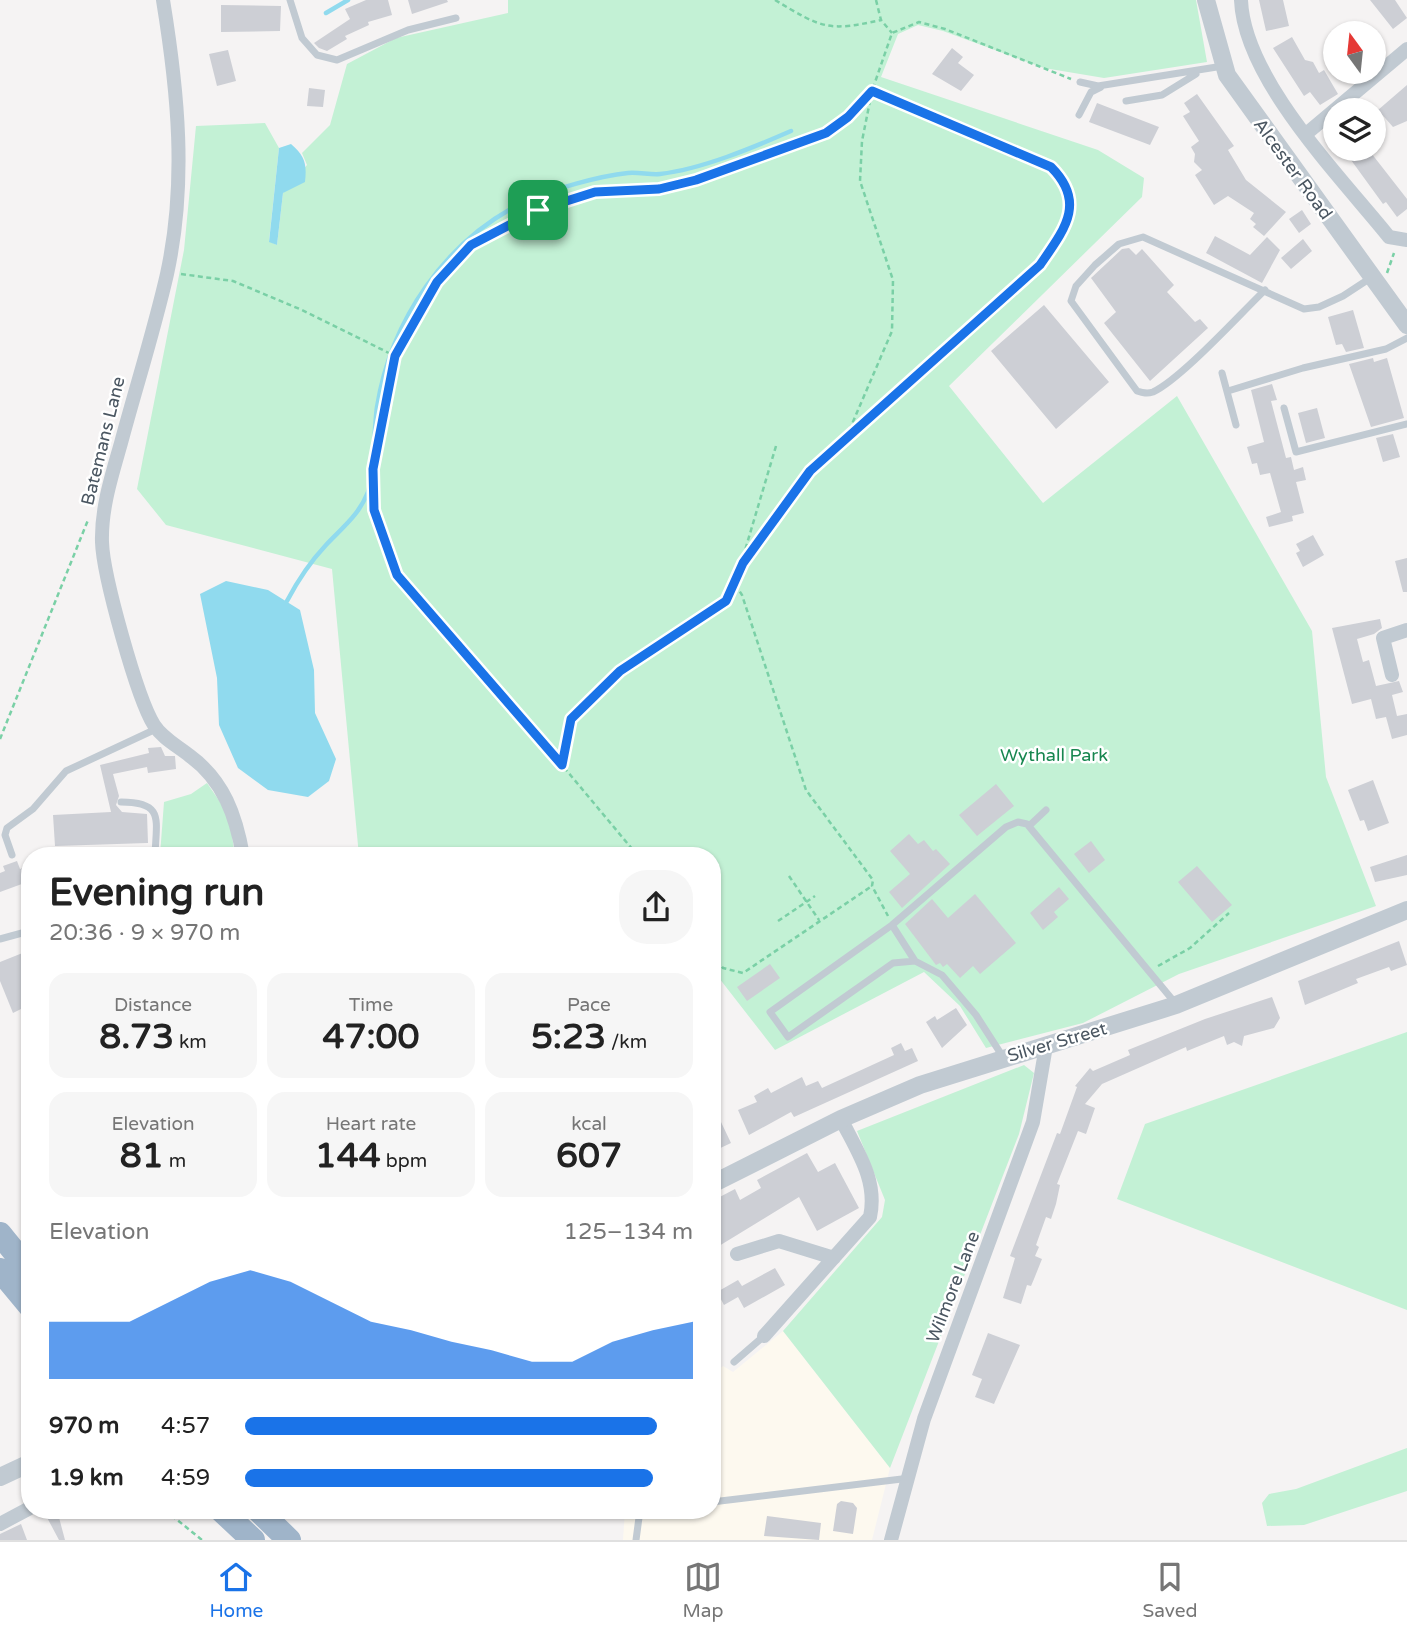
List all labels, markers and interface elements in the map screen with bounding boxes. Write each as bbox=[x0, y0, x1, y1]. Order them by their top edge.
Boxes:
north arrow bbox=[1323, 21, 1386, 84]
map controls bbox=[1323, 21, 1386, 161]
button: layers bbox=[1323, 98, 1386, 161]
street label: Alcester Road bbox=[1249, 114, 1337, 224]
pin bbox=[508, 180, 568, 240]
icon: arrive bbox=[519, 191, 557, 229]
street label: Batemans Lane bbox=[76, 374, 130, 508]
park label: Wythall Park bbox=[1000, 744, 1108, 766]
text: Evening run bbox=[49, 870, 264, 916]
button: share bbox=[619, 870, 693, 944]
text: 20:36 · 9 × 970 m bbox=[49, 919, 240, 947]
text: Distance bbox=[114, 994, 192, 1016]
text: Time bbox=[349, 994, 393, 1016]
text: Pace bbox=[567, 994, 611, 1016]
text: 8.73 bbox=[99, 1016, 174, 1058]
text: 47:00 bbox=[322, 1016, 420, 1058]
text: 5:23 bbox=[531, 1016, 606, 1058]
street label: Silver Street bbox=[1005, 1017, 1109, 1067]
text: km bbox=[174, 1031, 207, 1053]
text: /km bbox=[606, 1031, 647, 1053]
text: Elevation bbox=[111, 1113, 195, 1135]
text: Heart rate bbox=[326, 1113, 416, 1135]
text: kcal bbox=[571, 1113, 607, 1135]
text: 81 bbox=[120, 1135, 164, 1177]
text: 144 bbox=[315, 1135, 381, 1177]
text: 607 bbox=[556, 1135, 622, 1177]
text: m bbox=[164, 1150, 186, 1172]
text: bpm bbox=[381, 1150, 427, 1172]
text: Elevation bbox=[49, 1218, 150, 1246]
text: 125–134 m bbox=[564, 1218, 693, 1246]
street label: Wilmore Lane bbox=[922, 1228, 984, 1346]
text: 970 m bbox=[49, 1412, 119, 1440]
text: 4:57 bbox=[161, 1412, 210, 1440]
text: 1.9 km bbox=[49, 1464, 124, 1492]
text: 4:59 bbox=[161, 1464, 210, 1492]
tab: Home bbox=[210, 1558, 263, 1622]
tab: Map bbox=[682, 1558, 723, 1622]
tab: Saved bbox=[1143, 1558, 1197, 1622]

